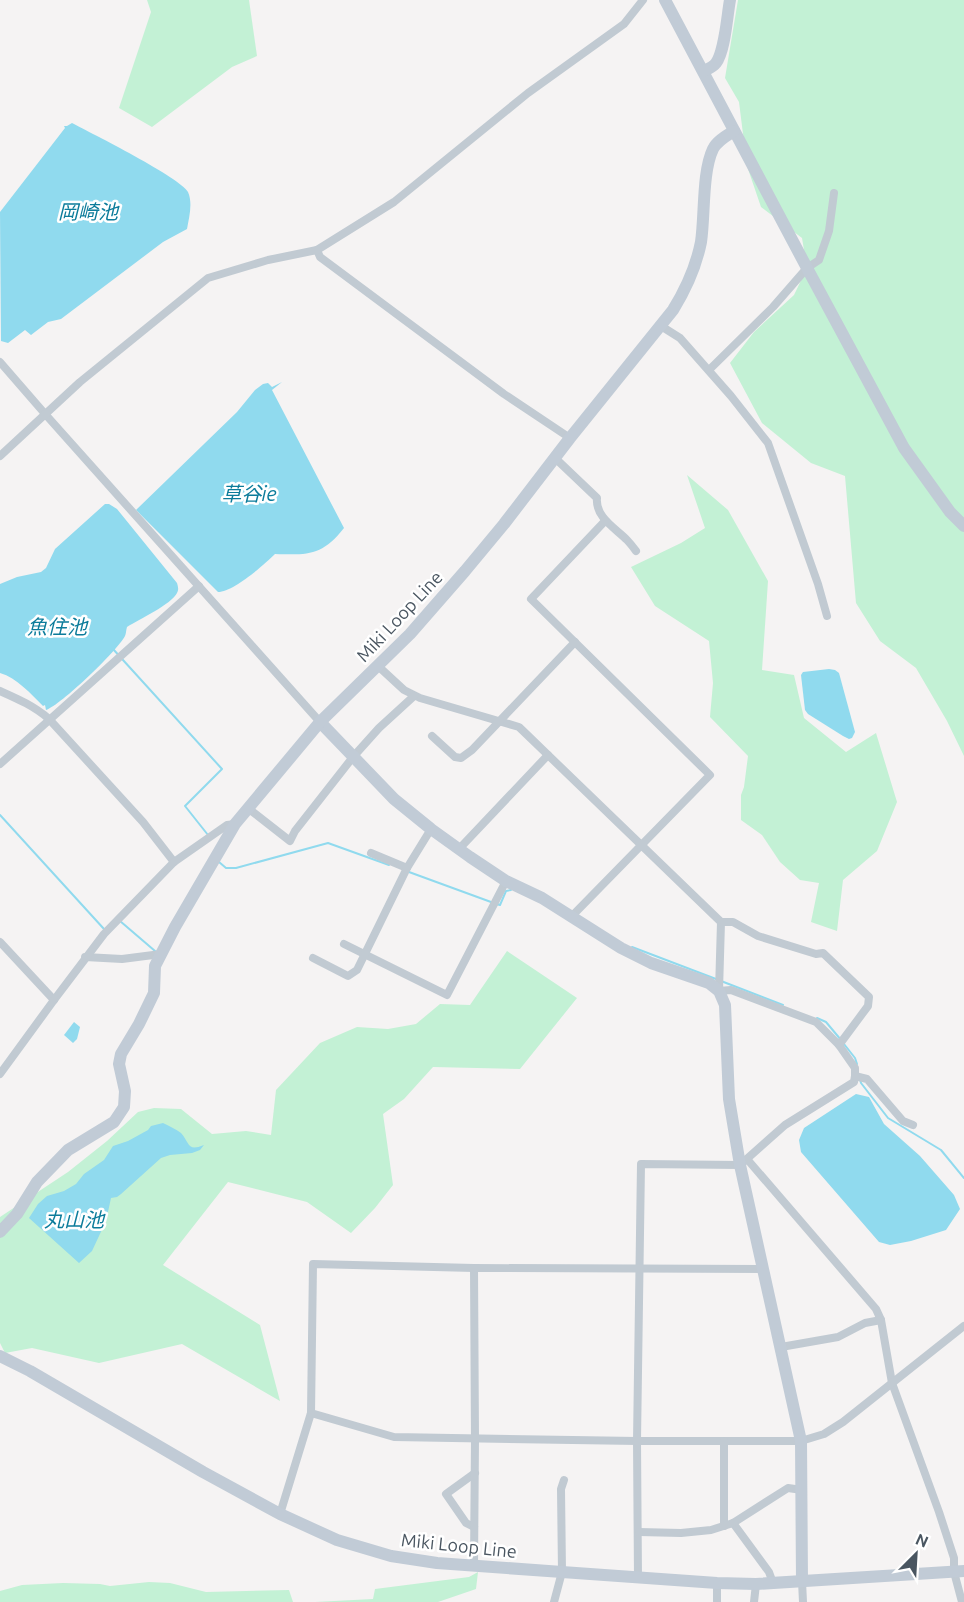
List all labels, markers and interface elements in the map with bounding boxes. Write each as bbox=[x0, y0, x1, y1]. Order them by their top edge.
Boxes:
water label: 岡崎池 bbox=[58, 200, 120, 223]
water label: 草谷ie bbox=[221, 482, 277, 505]
street label: Miki Loop Line bbox=[352, 567, 446, 665]
water label: 魚住池 bbox=[27, 615, 89, 638]
water label: 丸山池 bbox=[44, 1208, 106, 1231]
north arrow bbox=[886, 1524, 946, 1584]
street label: Miki Loop Line bbox=[400, 1529, 518, 1561]
text: N bbox=[913, 1530, 931, 1551]

